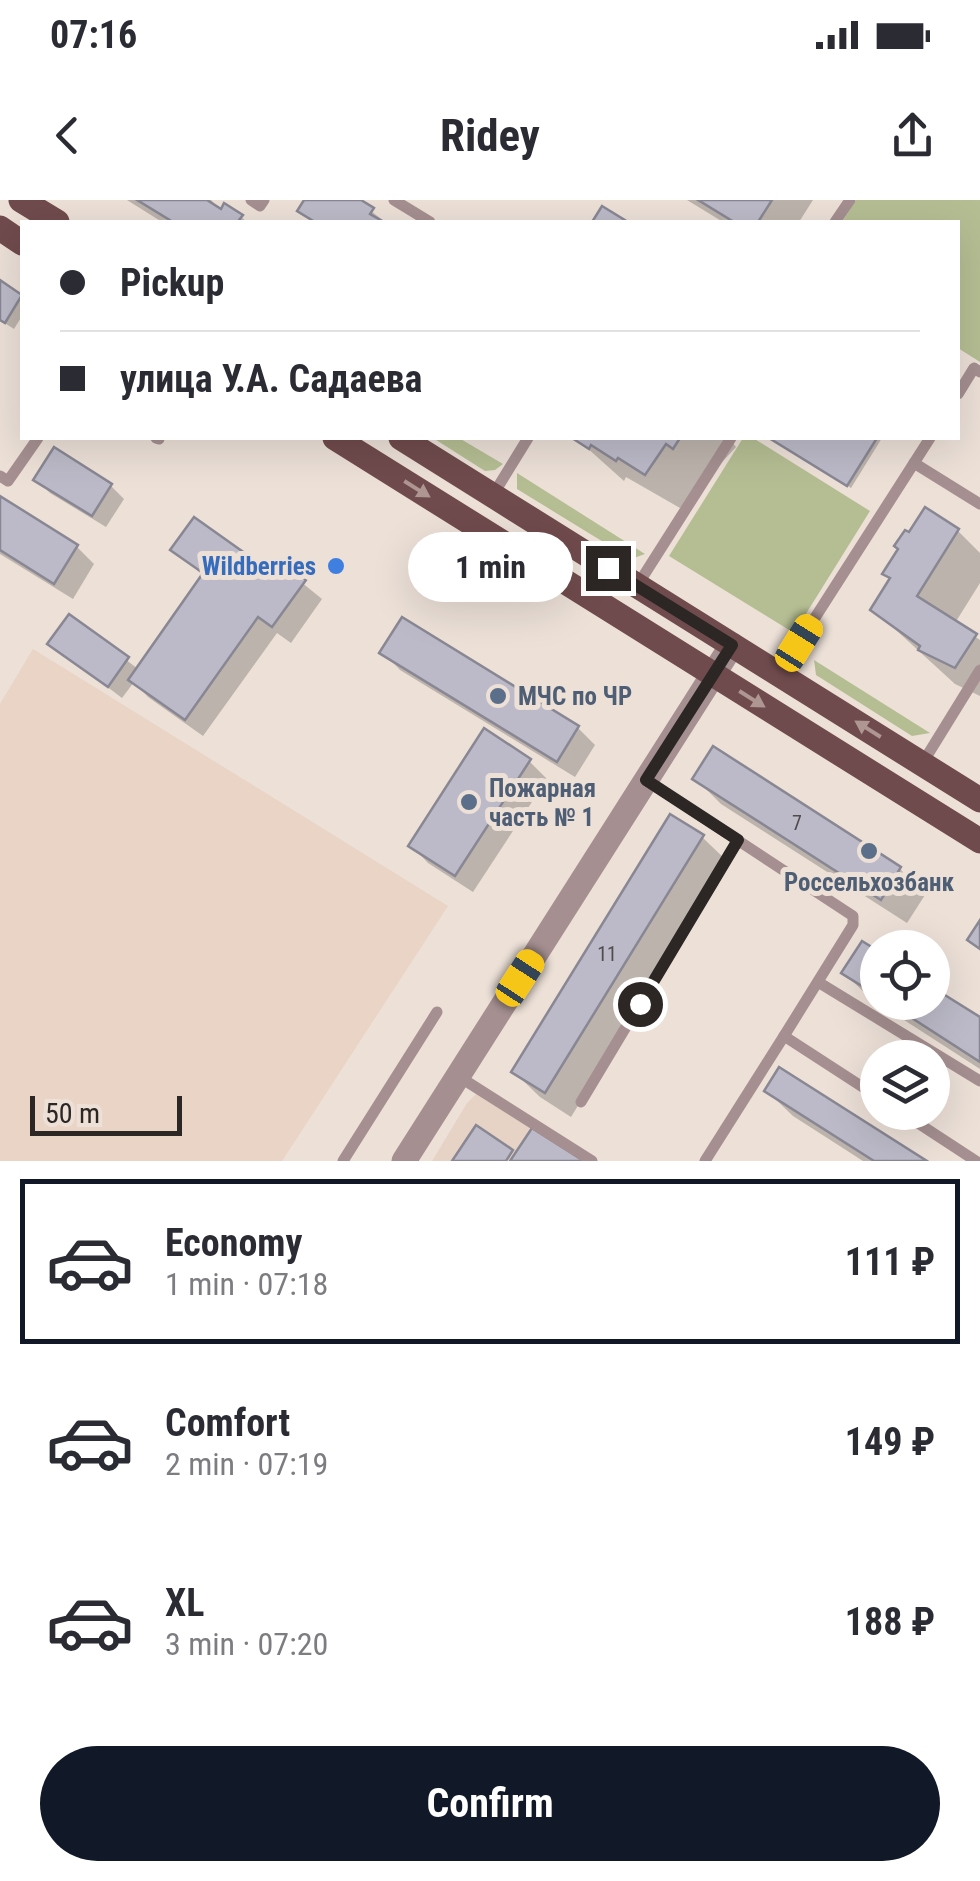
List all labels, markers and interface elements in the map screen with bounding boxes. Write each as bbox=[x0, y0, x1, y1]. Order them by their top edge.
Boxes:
text: 07:16 bbox=[50, 13, 137, 57]
icon: back bbox=[40, 108, 95, 163]
icon: share bbox=[885, 108, 940, 163]
text: Ridey bbox=[440, 109, 540, 162]
text: Pickup bbox=[120, 261, 224, 305]
text: улица У.А. Садаева bbox=[120, 357, 423, 401]
one-way arrow bbox=[403, 480, 431, 497]
callout: 1 min bbox=[408, 533, 573, 603]
route end bbox=[586, 546, 631, 591]
text: 1 min bbox=[455, 548, 526, 586]
place label: Wildberries bbox=[202, 552, 316, 581]
marker: Wildberries bbox=[325, 555, 347, 577]
car bbox=[770, 610, 828, 676]
place label: МЧС по ЧР bbox=[518, 682, 632, 711]
marker: МЧС по ЧР bbox=[487, 685, 509, 707]
one-way arrow bbox=[738, 689, 766, 707]
one-way arrow bbox=[854, 721, 881, 739]
place label: Пожарная часть № 1 bbox=[489, 774, 596, 832]
marker: Пожарная часть № 1 bbox=[458, 791, 480, 813]
house number: 7 bbox=[792, 811, 802, 835]
marker: Россельхозбанк bbox=[858, 840, 880, 862]
place label: Россельхозбанк bbox=[784, 868, 954, 897]
map controls bbox=[860, 930, 950, 1130]
button: locate bbox=[860, 930, 950, 1020]
house number: 11 bbox=[597, 942, 617, 966]
car bbox=[491, 945, 549, 1011]
route start bbox=[618, 982, 663, 1027]
button: layers bbox=[860, 1040, 950, 1130]
scale bar bbox=[30, 1091, 182, 1136]
text: 50 m bbox=[45, 1097, 100, 1130]
icon: car bbox=[45, 1217, 135, 1307]
text: Economy bbox=[165, 1221, 302, 1265]
text: 111 ₽ bbox=[845, 1240, 935, 1284]
text: 1 min · 07:18 bbox=[165, 1265, 328, 1303]
icon: car bbox=[45, 1397, 135, 1487]
text: Comfort bbox=[165, 1401, 290, 1445]
text: 149 ₽ bbox=[845, 1420, 935, 1464]
text: 2 min · 07:19 bbox=[165, 1445, 328, 1483]
icon: car bbox=[45, 1577, 135, 1667]
text: XL bbox=[165, 1581, 204, 1625]
text: 188 ₽ bbox=[845, 1600, 935, 1644]
text: 3 min · 07:20 bbox=[165, 1625, 328, 1663]
button: Confirm bbox=[40, 1746, 940, 1861]

